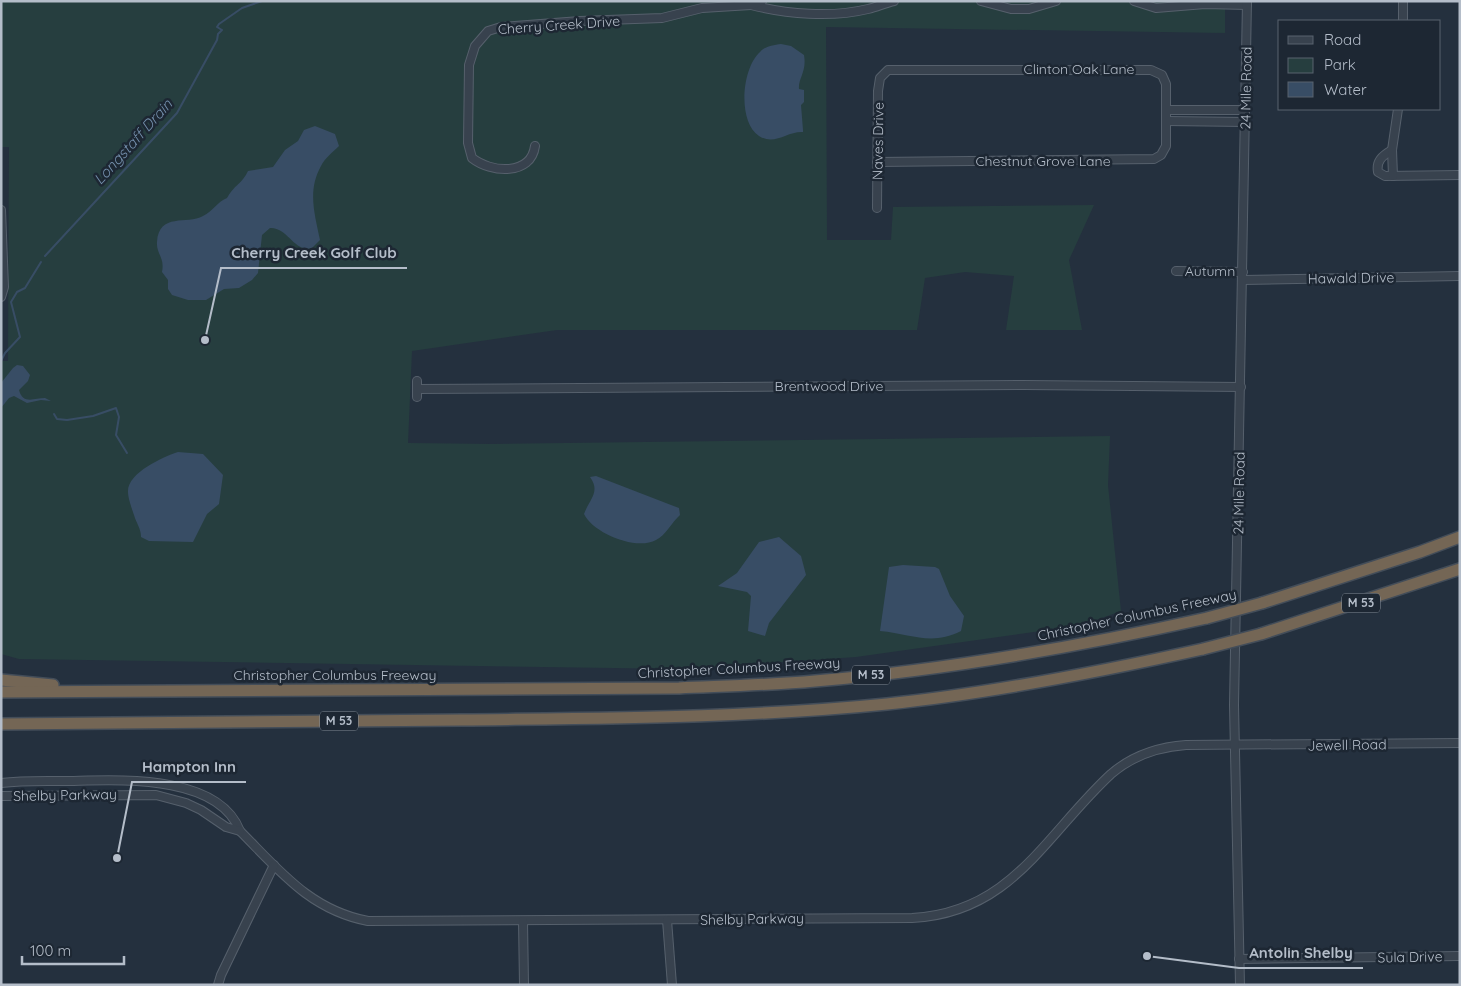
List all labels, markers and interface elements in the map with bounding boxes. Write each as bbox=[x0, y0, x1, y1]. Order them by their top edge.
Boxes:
street label: Cherry Creek Drive bbox=[497, 12, 621, 38]
legend bbox=[1278, 20, 1441, 110]
text: Road bbox=[1324, 30, 1361, 49]
street label: 24 Mile Road bbox=[1236, 46, 1256, 130]
text: Park bbox=[1324, 55, 1356, 74]
street label: Clinton Oak Lane bbox=[1024, 60, 1135, 78]
text: Water bbox=[1324, 80, 1367, 99]
water label: Longstaff Drain bbox=[89, 95, 176, 188]
street label: Naves Drive bbox=[868, 102, 888, 180]
street label: Chestnut Grove Lane bbox=[975, 152, 1111, 170]
callout: Cherry Creek Golf Club bbox=[221, 238, 407, 268]
text: Cherry Creek Golf Club bbox=[231, 243, 397, 262]
street label: Autumn bbox=[1185, 262, 1235, 280]
street label: Hawald Drive bbox=[1308, 268, 1395, 288]
street label: Brentwood Drive bbox=[775, 377, 884, 395]
street label: 24 Mile Road bbox=[1229, 451, 1249, 535]
street label: Christopher Columbus Freeway bbox=[1036, 585, 1238, 645]
road number: M 53 bbox=[1342, 594, 1380, 612]
street label: Christopher Columbus Freeway bbox=[637, 654, 841, 682]
street label: Christopher Columbus Freeway bbox=[234, 666, 436, 684]
road number: M 53 bbox=[852, 666, 890, 684]
road number: M 53 bbox=[320, 711, 358, 730]
street label: Jewell Road bbox=[1307, 735, 1387, 755]
callout: Hampton Inn bbox=[132, 752, 246, 782]
text: Hampton Inn bbox=[142, 757, 236, 776]
street label: Shelby Parkway bbox=[13, 785, 117, 805]
street label: Shelby Parkway bbox=[700, 909, 804, 929]
scale bar bbox=[22, 934, 125, 966]
callout: Antolin Shelby bbox=[1239, 938, 1363, 968]
text: 100 m bbox=[30, 941, 71, 960]
text: Antolin Shelby bbox=[1249, 943, 1353, 962]
street label: Sula Drive bbox=[1377, 947, 1443, 967]

